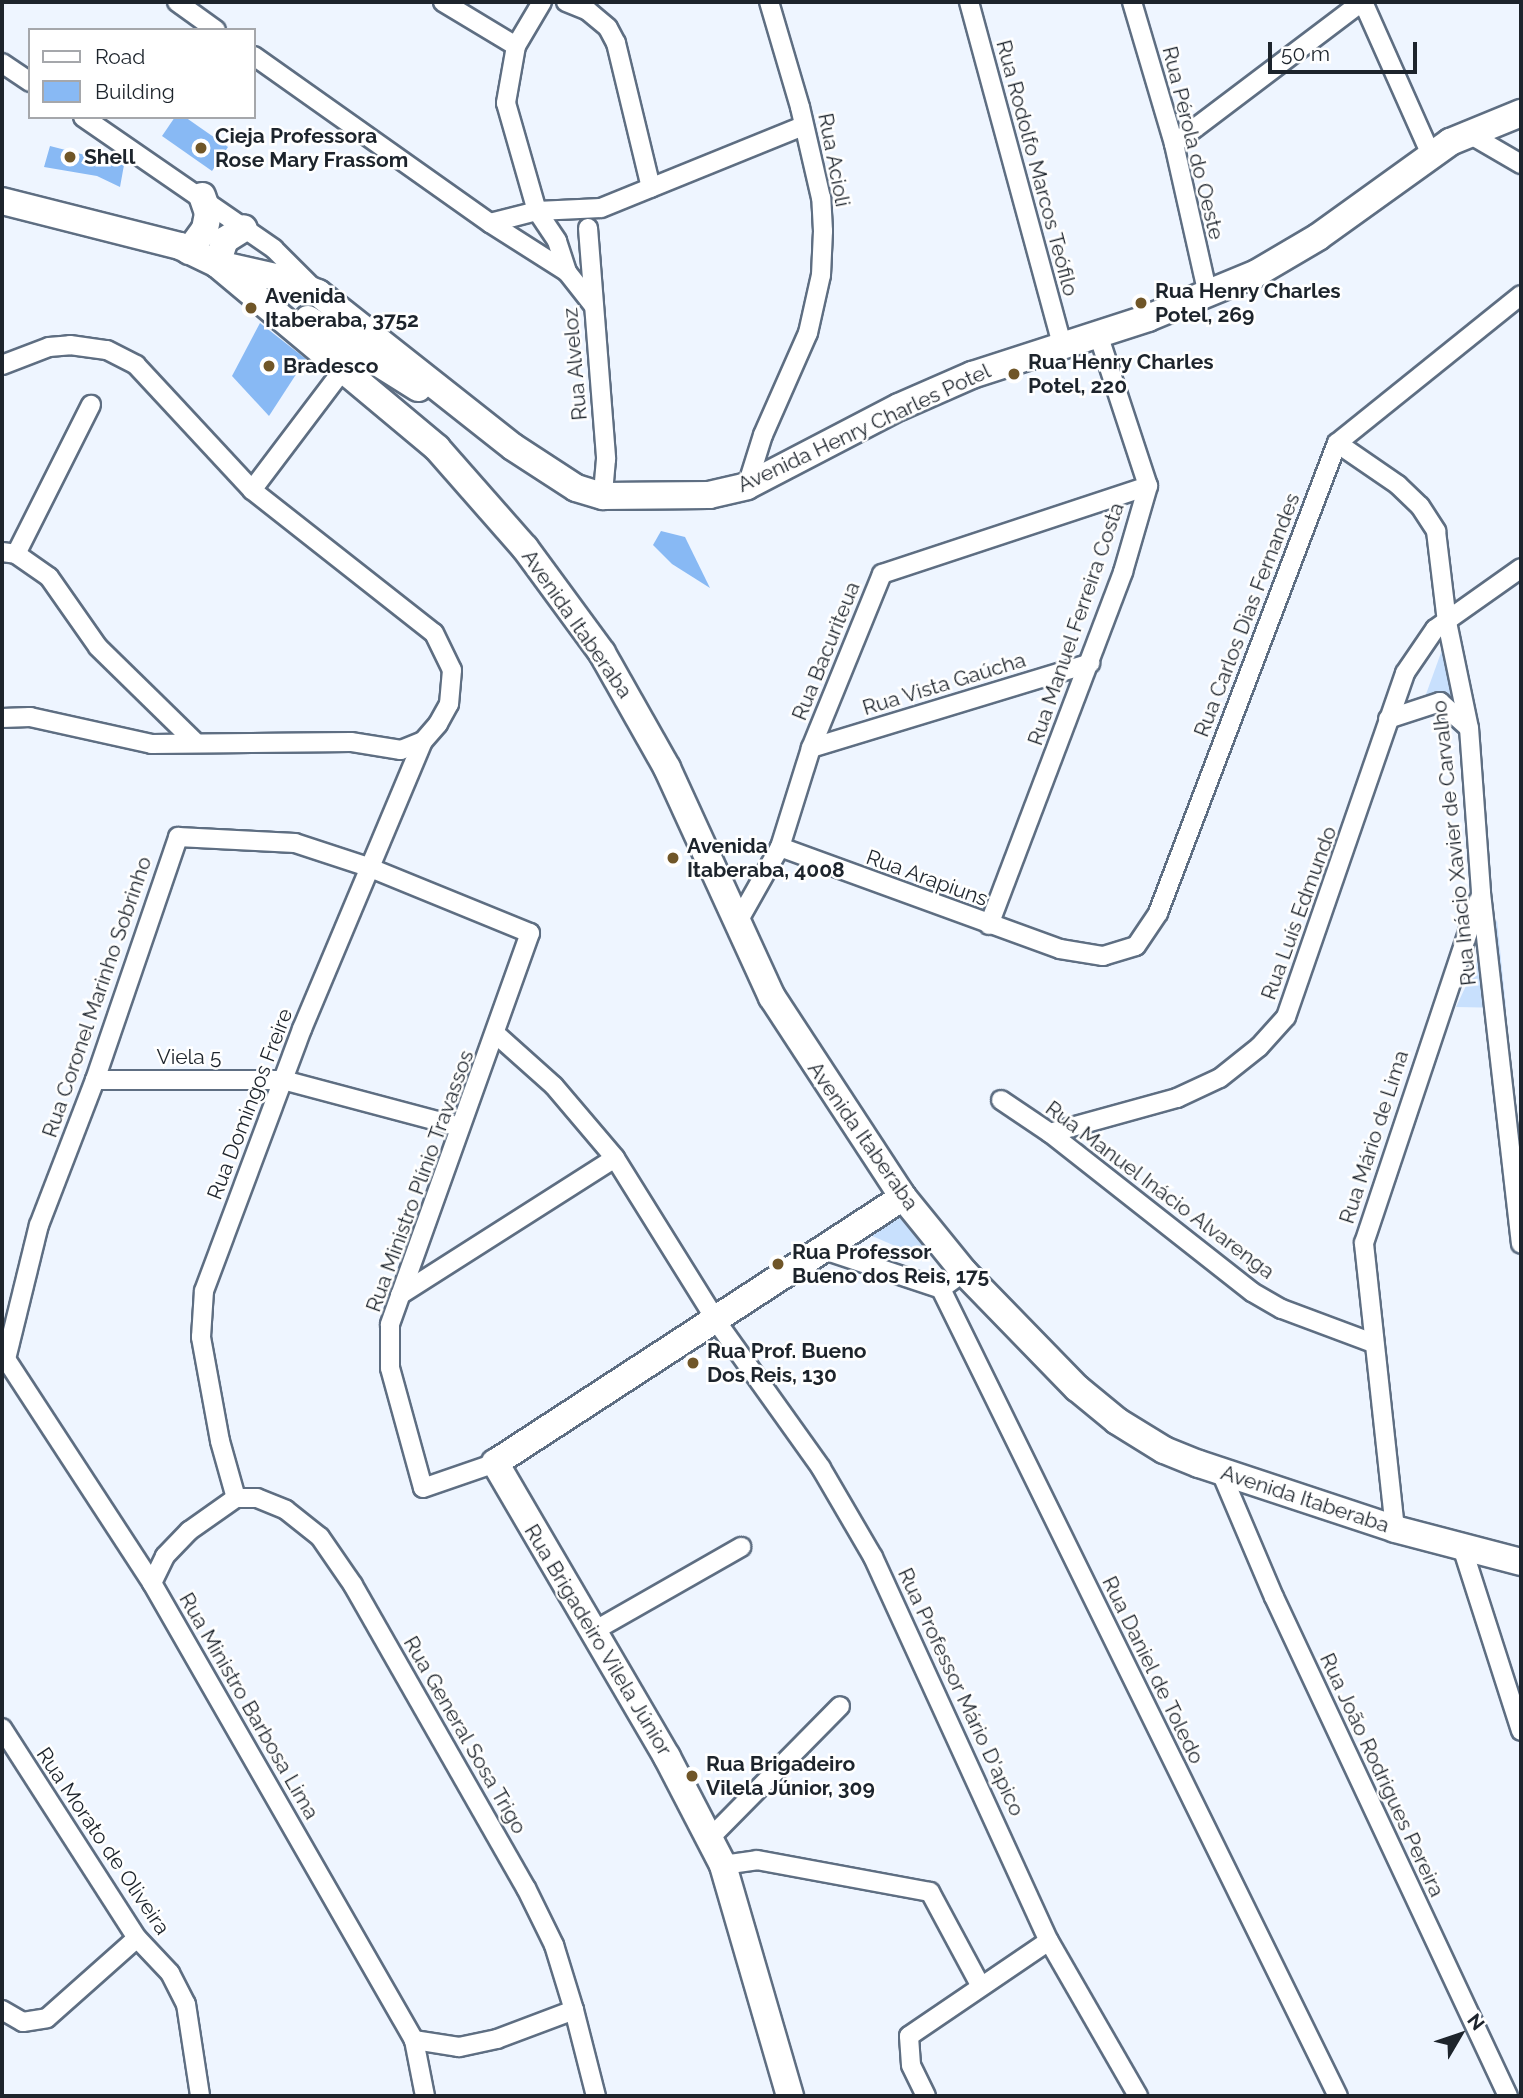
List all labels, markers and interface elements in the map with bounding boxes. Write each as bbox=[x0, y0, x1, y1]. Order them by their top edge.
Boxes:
legend bbox=[28, 28, 256, 119]
scale bar bbox=[1271, 28, 1420, 72]
street label: Rua Rodolfo Marcos Teófilo bbox=[991, 37, 1083, 299]
text: 50 m bbox=[1281, 41, 1330, 66]
text: Road bbox=[95, 44, 145, 69]
street label: Rua Pérola do Oeste bbox=[1157, 44, 1229, 242]
text: Building bbox=[95, 79, 175, 104]
street label: Rua Acioli bbox=[813, 111, 855, 209]
place label: Cieja Professora Rose Mary Frassom bbox=[215, 123, 409, 173]
marker: Cieja Professora Rose Mary Frassom bbox=[193, 140, 209, 156]
place label: Shell bbox=[84, 144, 135, 170]
marker: Shell bbox=[62, 149, 78, 165]
place label: Rua Henry Charles Potel, 269 bbox=[1155, 278, 1341, 328]
place label: Avenida Itaberaba, 3752 bbox=[265, 283, 419, 333]
marker: Rua Henry Charles Potel, 269 bbox=[1133, 295, 1149, 311]
marker: Avenida Itaberaba, 3752 bbox=[243, 300, 259, 316]
street label: Rua Alveloz bbox=[557, 306, 593, 422]
place label: Rua Henry Charles Potel, 220 bbox=[1028, 349, 1214, 399]
place label: Bradesco bbox=[283, 353, 378, 379]
marker: Bradesco bbox=[261, 358, 277, 374]
street label: Avenida Henry Charles Potel bbox=[733, 358, 995, 498]
marker: Rua Henry Charles Potel, 220 bbox=[1006, 366, 1022, 382]
street label: Rua Carlos Dias Fernandes bbox=[1189, 490, 1305, 740]
street label: Rua Manuel Ferreira Costa bbox=[1022, 499, 1130, 749]
street label: Avenida Itaberaba bbox=[516, 545, 638, 703]
street label: Rua Bacuriteua bbox=[787, 578, 865, 724]
street label: Rua Vista Gaúcha bbox=[859, 647, 1029, 721]
street label: Rua Inácio Xavier de Carvalho bbox=[1426, 699, 1482, 987]
street label: Rua Luís Edmundo bbox=[1256, 823, 1342, 1003]
place label: Avenida Itaberaba, 4008 bbox=[687, 833, 845, 883]
street label: Rua Arapiuns bbox=[862, 844, 992, 912]
marker: Avenida Itaberaba, 4008 bbox=[665, 850, 681, 866]
street label: Rua Coronel Marinho Sobrinho bbox=[37, 853, 157, 1141]
street label: Rua Domingos Freire bbox=[202, 1005, 298, 1203]
street label: Viela 5 bbox=[156, 1044, 222, 1070]
street label: Rua Ministro Plínio Travassos bbox=[361, 1046, 479, 1316]
street label: Rua Mário de Lima bbox=[1334, 1047, 1414, 1227]
street label: Avenida Itaberaba bbox=[802, 1057, 924, 1215]
street label: Rua Manuel Inácio Alvarenga bbox=[1040, 1095, 1280, 1285]
place label: Rua Professor Bueno dos Reis, 175 bbox=[792, 1239, 989, 1289]
marker: Rua Professor Bueno dos Reis, 175 bbox=[770, 1256, 786, 1272]
place label: Rua Prof. Bueno Dos Reis, 130 bbox=[707, 1338, 867, 1388]
marker: Rua Prof. Bueno Dos Reis, 130 bbox=[685, 1355, 701, 1371]
street label: Avenida Itaberaba bbox=[1218, 1460, 1392, 1538]
street label: Rua Brigadeiro Vilela Júnior bbox=[519, 1519, 677, 1761]
street label: Rua Professor Mário D'apico bbox=[892, 1564, 1030, 1820]
street label: Rua Daniel de Toledo bbox=[1096, 1572, 1210, 1768]
street label: Rua Ministro Barbosa Lima bbox=[174, 1588, 324, 1824]
street label: Rua General Sosa Trigo bbox=[398, 1631, 532, 1839]
street label: Rua João Rodrigues Pereira bbox=[1314, 1649, 1450, 1901]
street label: Rua Morato de Oliveira bbox=[31, 1743, 175, 1939]
place label: Rua Brigadeiro Vilela Júnior, 309 bbox=[706, 1751, 875, 1801]
marker: Rua Brigadeiro Vilela Júnior, 309 bbox=[684, 1768, 700, 1784]
north arrow bbox=[1425, 2000, 1495, 2070]
text: N bbox=[1463, 2009, 1489, 2034]

